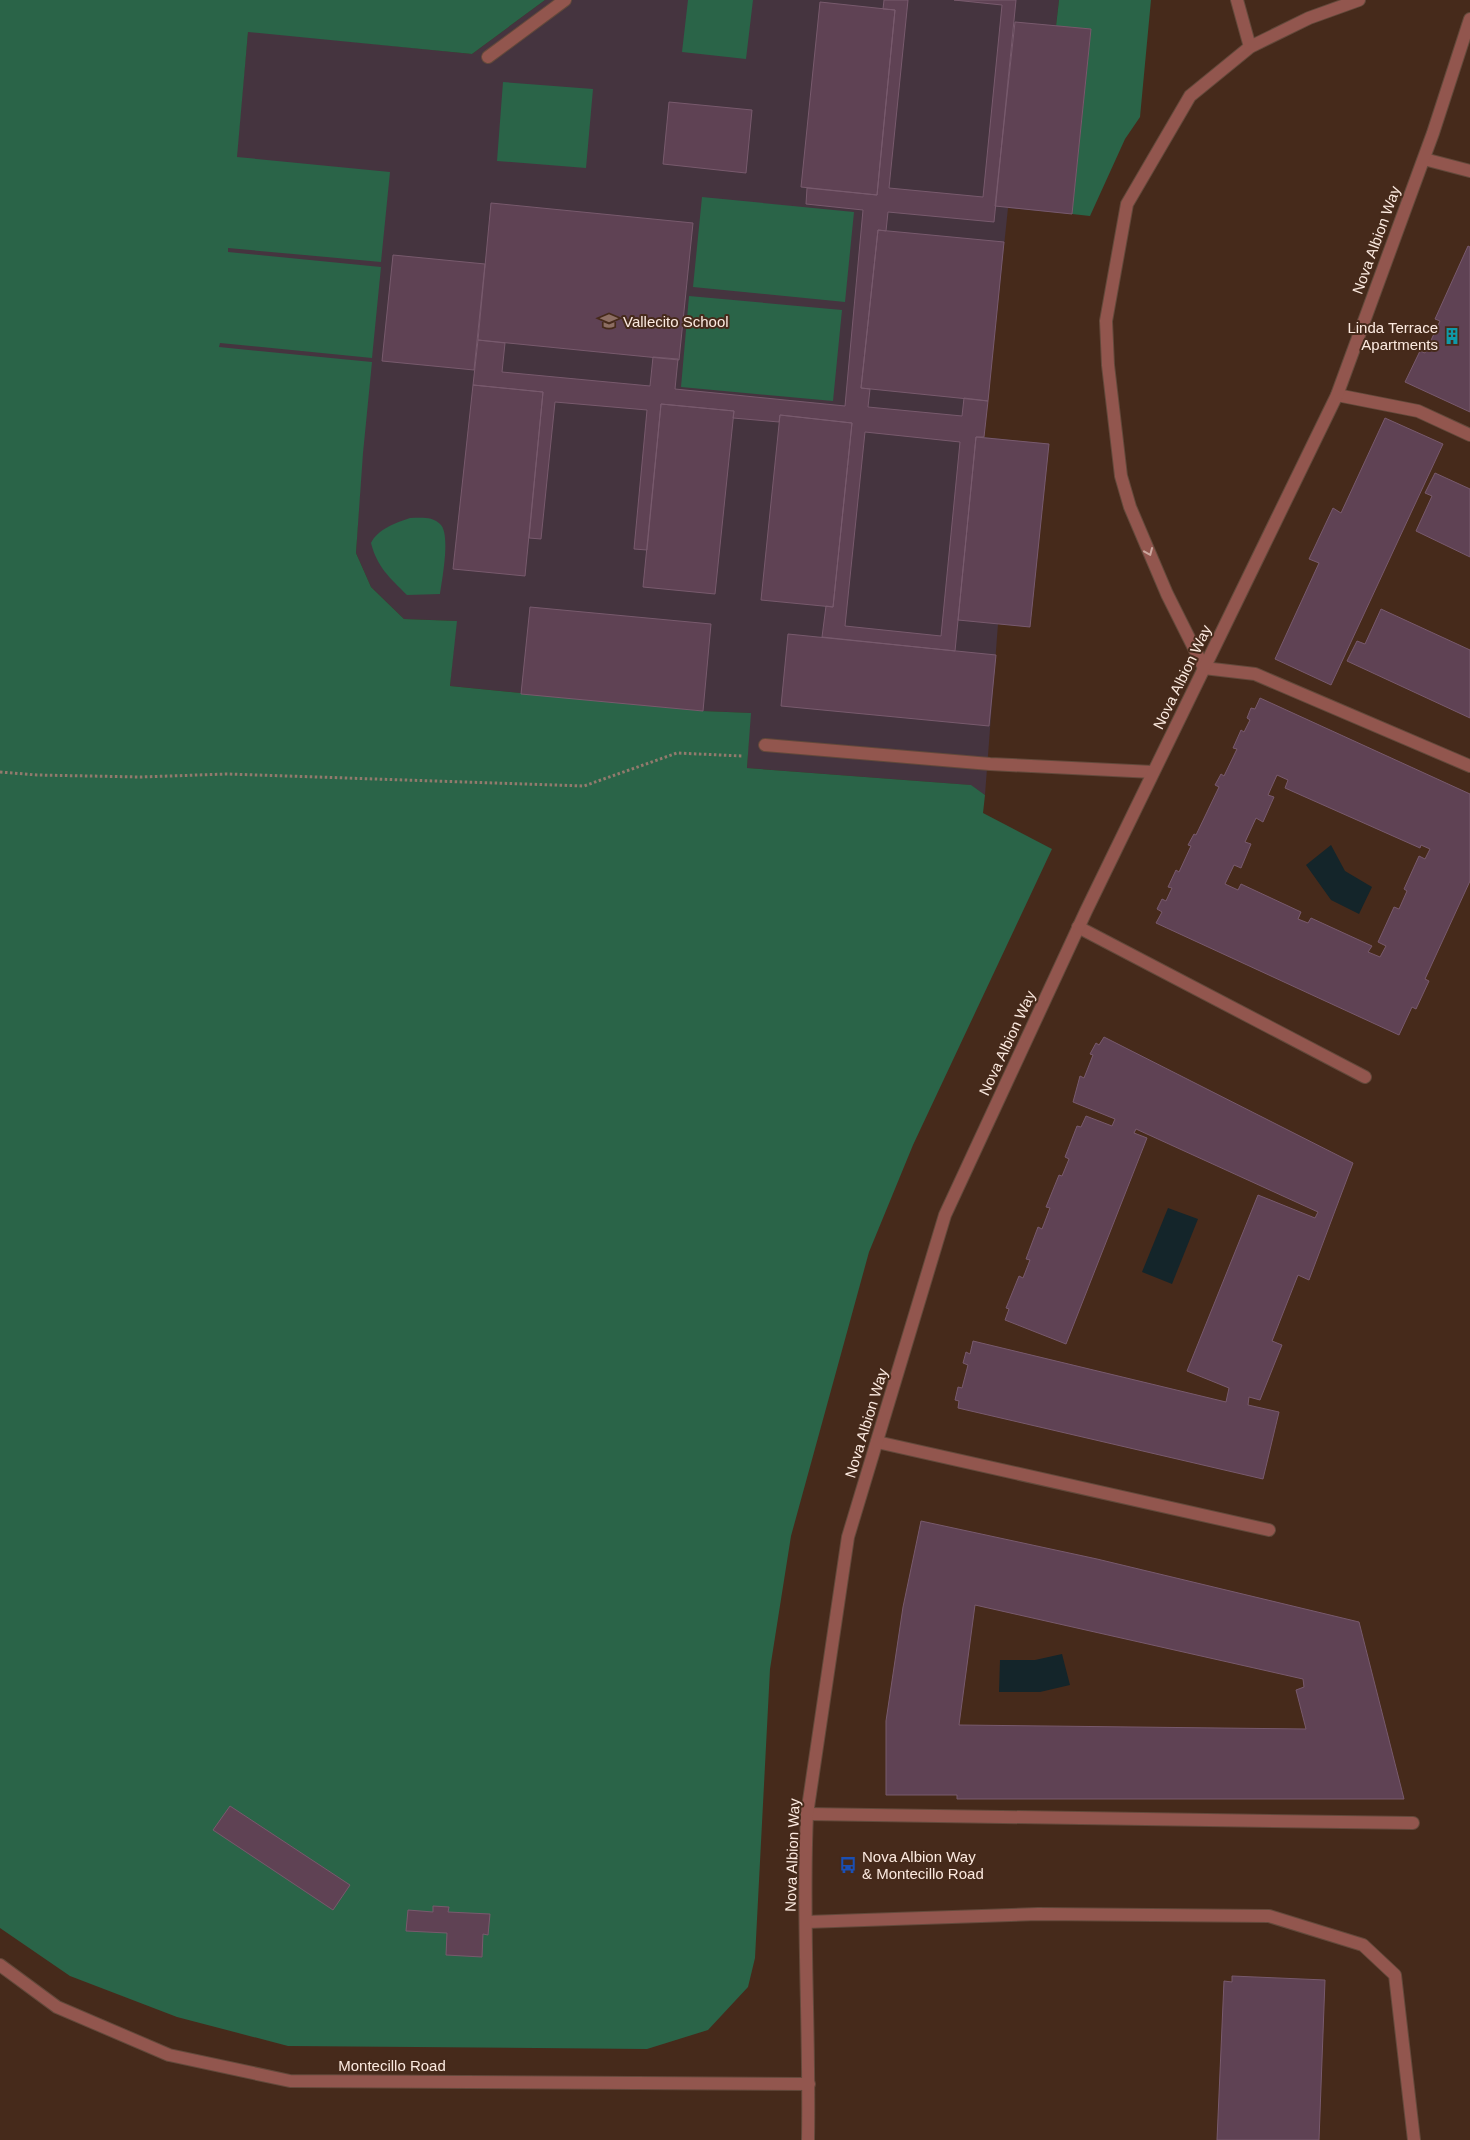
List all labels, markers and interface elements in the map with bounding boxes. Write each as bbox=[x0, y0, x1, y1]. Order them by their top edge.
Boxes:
street label: Nova Albion Way bbox=[1349, 183, 1404, 296]
school or university icon: Vallecito School bbox=[599, 311, 619, 331]
place label: Vallecito School bbox=[623, 313, 729, 330]
place label: Linda Terrace Apartments bbox=[1347, 319, 1438, 353]
building icon: Linda Terrace Apartments bbox=[1442, 326, 1462, 346]
one-way arrow bbox=[1143, 547, 1154, 556]
street label: Nova Albion Way bbox=[1149, 622, 1215, 732]
street label: Nova Albion Way bbox=[975, 987, 1039, 1098]
street label: Nova Albion Way bbox=[841, 1366, 891, 1480]
street label: Nova Albion Way bbox=[782, 1797, 802, 1912]
place label: Nova Albion Way & Montecillo Road bbox=[862, 1848, 984, 1882]
bus stop icon: Nova Albion Way & Montecillo Road bbox=[838, 1855, 858, 1875]
street label: Montecillo Road bbox=[338, 2057, 446, 2074]

